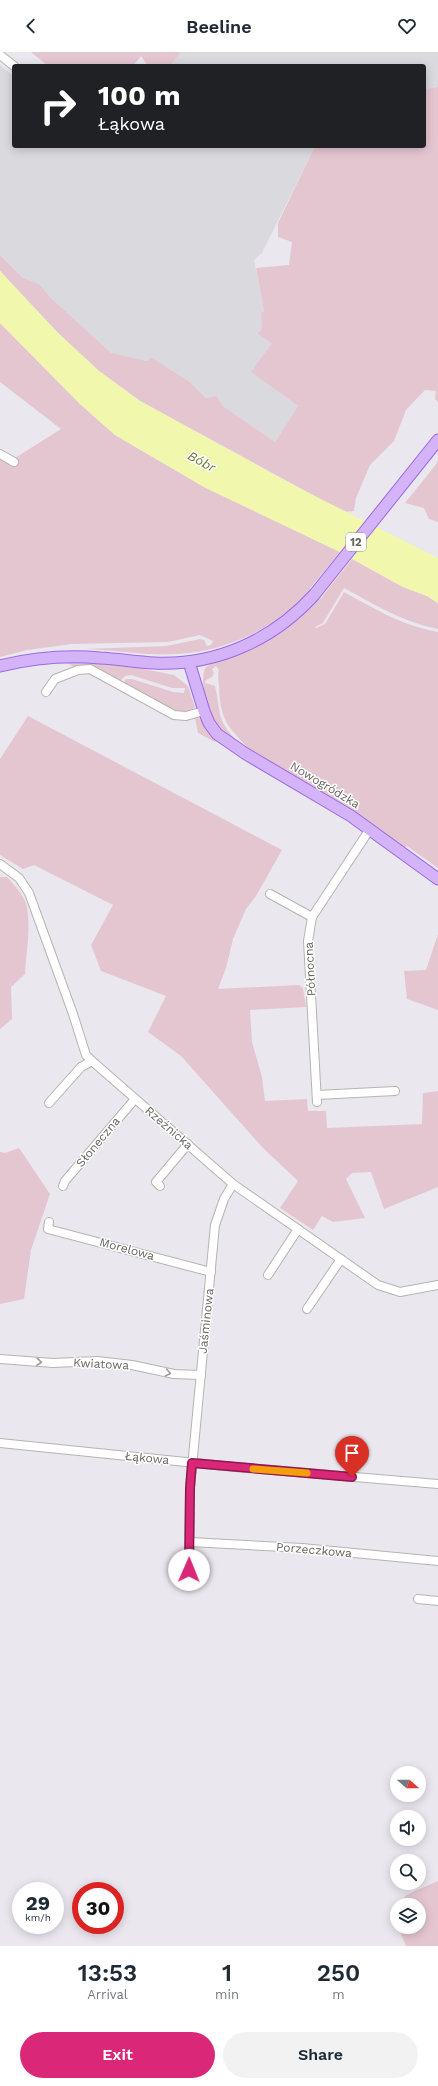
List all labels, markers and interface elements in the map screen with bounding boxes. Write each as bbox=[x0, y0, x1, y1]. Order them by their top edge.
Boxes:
icon: back bbox=[20, 15, 42, 37]
icon: heart bbox=[396, 15, 418, 37]
text: Beeline bbox=[186, 16, 252, 37]
text: 100 m bbox=[98, 79, 181, 112]
icon: right bbox=[32, 80, 84, 132]
text: Łąkowa bbox=[98, 113, 165, 134]
water label: Bóbr bbox=[185, 448, 219, 475]
road number: 12 bbox=[346, 533, 366, 551]
street label: Nowogródzka bbox=[288, 759, 362, 811]
street label: Północna bbox=[302, 941, 318, 997]
street label: Rzeźnicka bbox=[142, 1104, 196, 1153]
street label: Słoneczna bbox=[73, 1114, 123, 1170]
street label: Morelowa bbox=[98, 1235, 156, 1263]
street label: Jaśminowa bbox=[196, 1288, 216, 1354]
street label: Kwiatowa bbox=[73, 1356, 129, 1372]
one-way arrow bbox=[36, 1357, 42, 1366]
one-way arrow bbox=[165, 1368, 171, 1376]
pin bbox=[335, 1436, 369, 1477]
icon: arrive bbox=[341, 1442, 363, 1464]
street label: Łąkowa bbox=[124, 1449, 170, 1467]
street label: Porzeczkowa bbox=[276, 1540, 353, 1560]
position arrow bbox=[168, 1549, 210, 1591]
north arrow bbox=[390, 1766, 426, 1802]
map controls bbox=[390, 1766, 426, 1934]
button: sound bbox=[390, 1810, 426, 1846]
button: search bbox=[390, 1854, 426, 1890]
speed limit sign: 30 bbox=[72, 1882, 124, 1934]
text: 29 bbox=[26, 1891, 50, 1915]
button: layers bbox=[390, 1898, 426, 1934]
text: km/h bbox=[25, 1912, 51, 1923]
text: 13:53 bbox=[78, 1959, 137, 1987]
text: 1 bbox=[222, 1959, 232, 1987]
text: 250 bbox=[317, 1959, 360, 1987]
text: Arrival bbox=[87, 1987, 128, 2002]
text: min bbox=[215, 1987, 239, 2002]
text: m bbox=[332, 1987, 345, 2002]
button: Exit bbox=[20, 2032, 215, 2078]
button: Share bbox=[223, 2032, 418, 2078]

